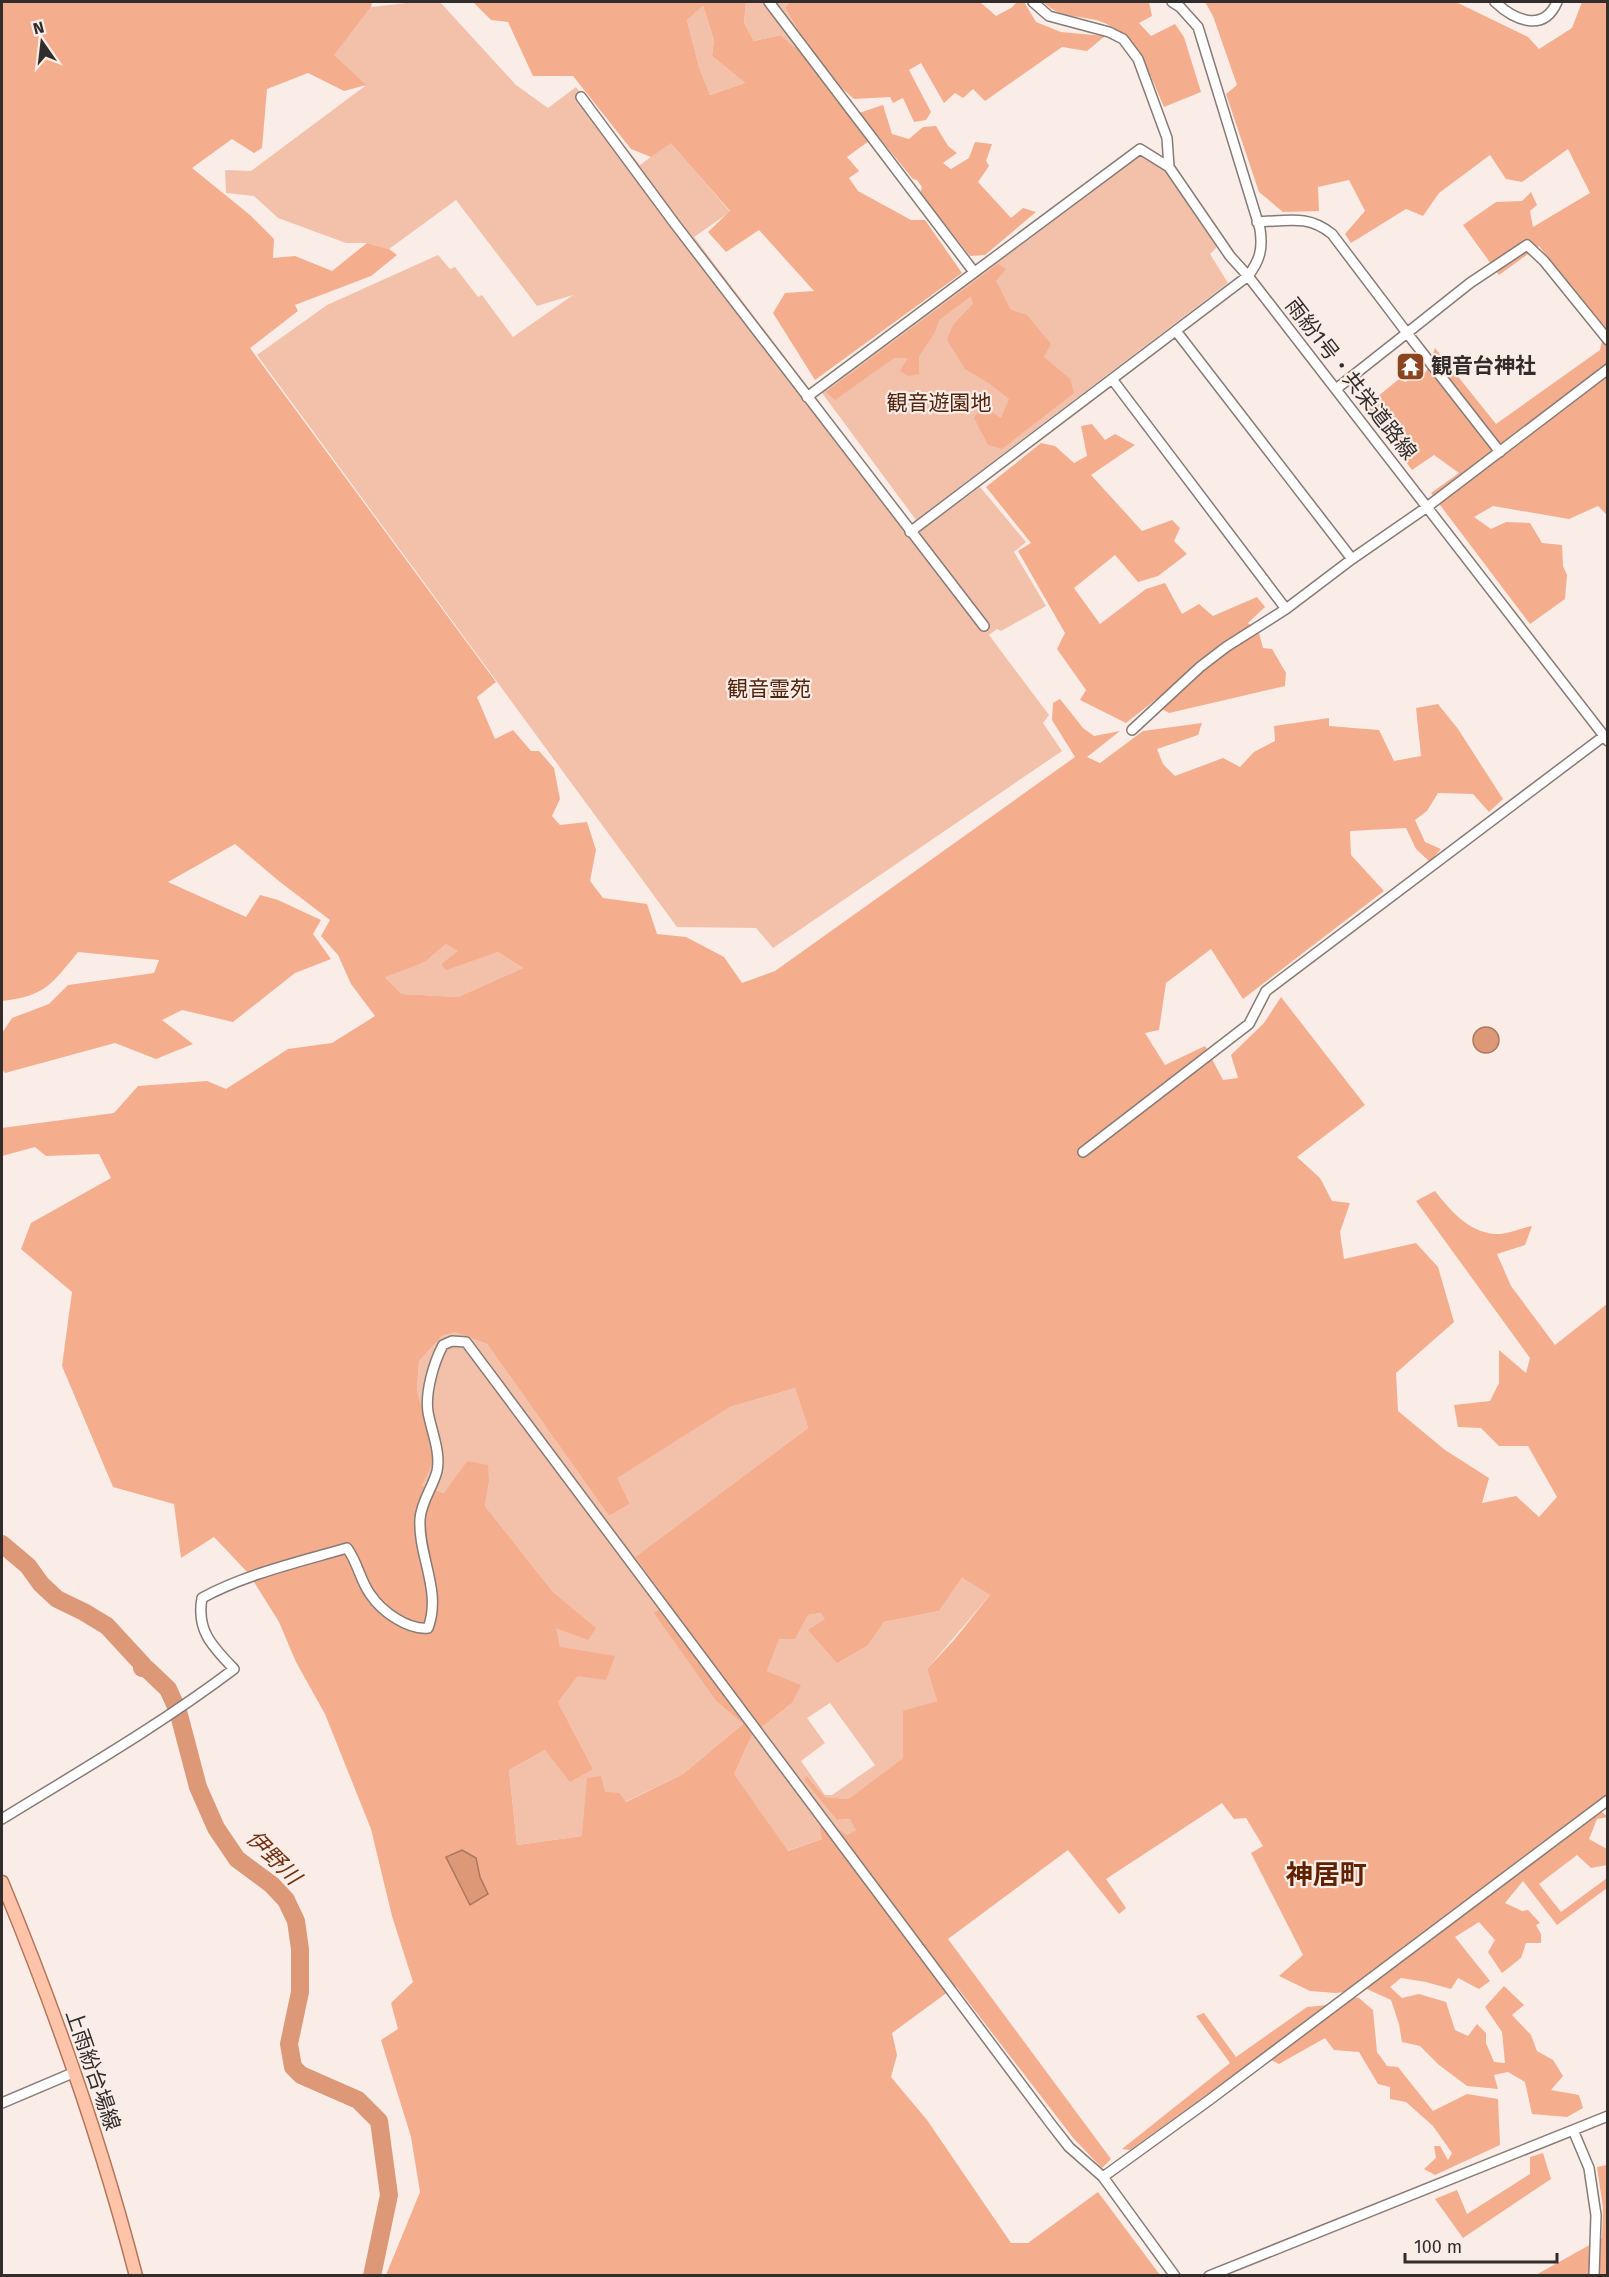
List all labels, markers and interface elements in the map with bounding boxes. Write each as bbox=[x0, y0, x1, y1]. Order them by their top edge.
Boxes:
north arrow bbox=[12, 12, 72, 72]
text: N bbox=[31, 17, 46, 38]
street label: 雨紛1号・共栄道路線 bbox=[1280, 293, 1422, 465]
temple icon: 観音台神社 bbox=[1394, 350, 1426, 382]
place label: 観音台神社 bbox=[1431, 353, 1536, 379]
park label: 観音遊園地 bbox=[887, 390, 992, 416]
park label: 観音霊苑 bbox=[727, 676, 811, 702]
water label: 伊野川 bbox=[241, 1824, 308, 1892]
district label: 神居町 bbox=[1286, 1859, 1367, 1891]
street label: 上雨紛台場線 bbox=[60, 2006, 126, 2134]
scale bar bbox=[1405, 2226, 1556, 2264]
text: 100 m bbox=[1414, 2236, 1462, 2258]

